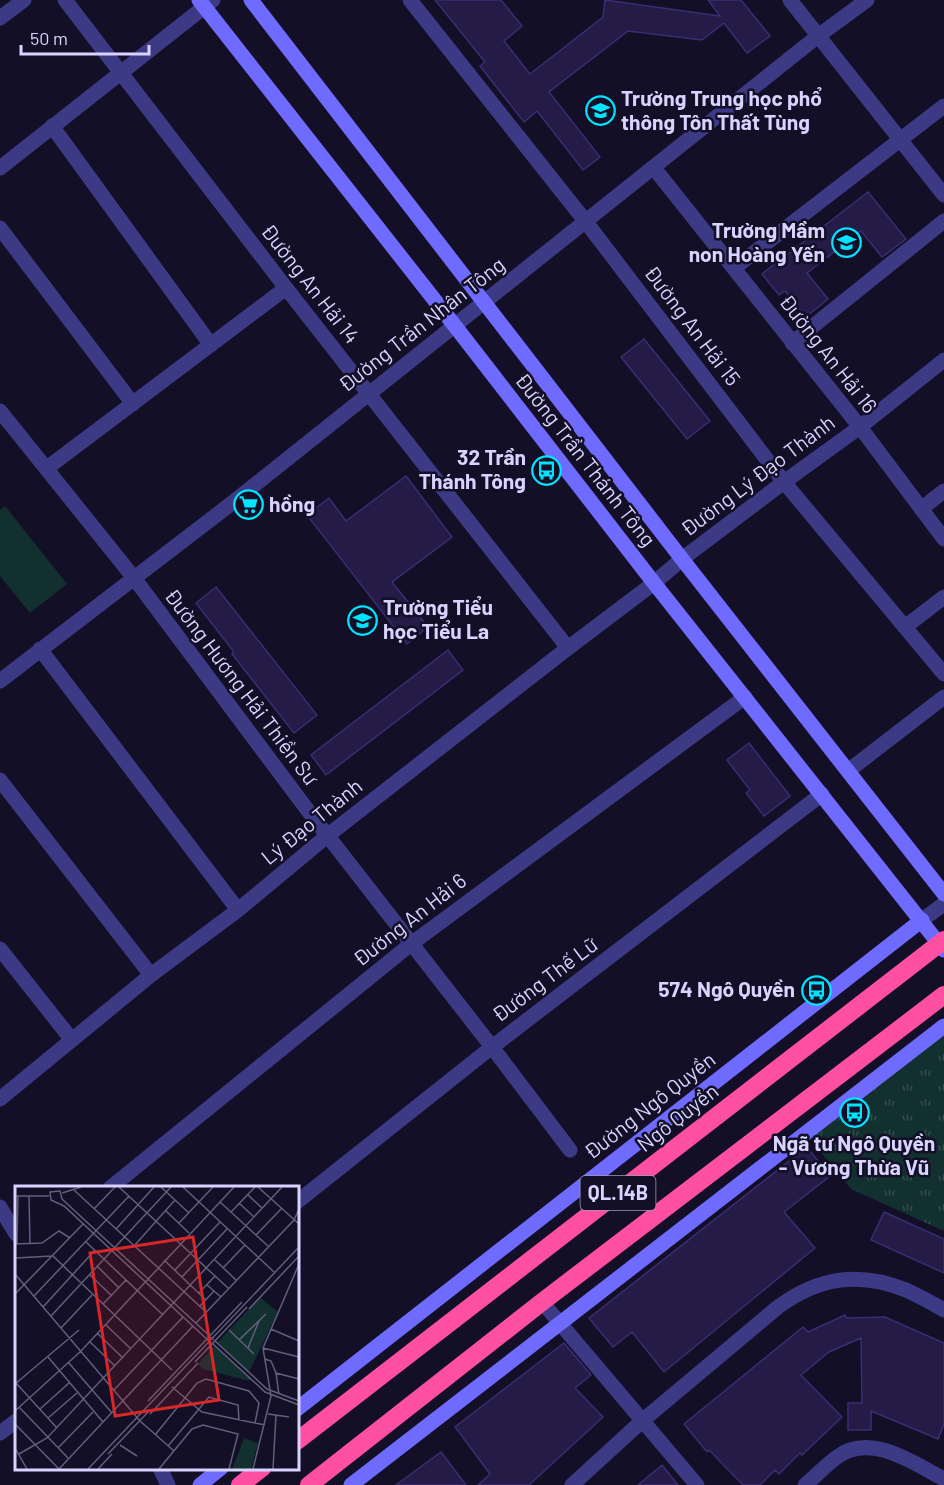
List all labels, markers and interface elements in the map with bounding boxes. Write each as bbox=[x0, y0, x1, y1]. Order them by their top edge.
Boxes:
scale bar bbox=[21, 18, 148, 56]
text: 50 m bbox=[30, 27, 68, 49]
place label: Trường Trung học phổ thông Tôn Thất Tùng bbox=[621, 85, 822, 134]
school or university icon: Trường Trung học phổ thông Tôn Thất Tùng bbox=[584, 95, 616, 127]
place label: Trường Mầm non Hoàng Yến bbox=[689, 217, 825, 266]
street label: Đường An Hải 14 bbox=[257, 218, 366, 348]
school or university icon: Trường Mầm non Hoàng Yến bbox=[830, 227, 862, 259]
street label: Đường Trần Nhân Tông bbox=[333, 251, 509, 396]
street label: Đường An Hải 15 bbox=[640, 260, 746, 390]
street label: Đường An Hải 16 bbox=[775, 289, 883, 417]
street label: Đường Trần Thánh Tông bbox=[511, 367, 662, 551]
street label: Đường Lý Đạo Thành bbox=[675, 409, 839, 541]
place label: 32 Trần Thánh Tông bbox=[419, 444, 526, 493]
bus stop icon: 32 Trần Thánh Tông bbox=[531, 454, 563, 486]
supermarket icon: hồng bbox=[232, 489, 264, 521]
place label: hồng bbox=[269, 491, 315, 516]
street label: Đường Hương Hải Thiền Sư bbox=[160, 583, 325, 790]
place label: Trường Tiểu học Tiểu La bbox=[383, 594, 493, 643]
school or university icon: Trường Tiểu học Tiểu La bbox=[346, 604, 378, 636]
street label: Lý Đạo Thành bbox=[256, 773, 367, 869]
street label: Đường An Hải 6 bbox=[348, 867, 471, 971]
street label: Đường Thế Lữ bbox=[487, 931, 602, 1026]
bus stop icon: 574 Ngô Quyền bbox=[800, 974, 832, 1006]
place label: 574 Ngô Quyền bbox=[658, 976, 795, 1001]
street label: Đường Ngô Quyền bbox=[579, 1047, 721, 1165]
street label: Ngô Quyền bbox=[632, 1078, 724, 1158]
bus stop icon: Ngã tư Ngô Quyền - Vương Thừa Vũ bbox=[838, 1097, 870, 1129]
place label: Ngã tư Ngô Quyền - Vương Thừa Vũ bbox=[773, 1130, 935, 1179]
road number: QL.14B bbox=[580, 1176, 656, 1210]
inset map bbox=[15, 1186, 298, 1470]

